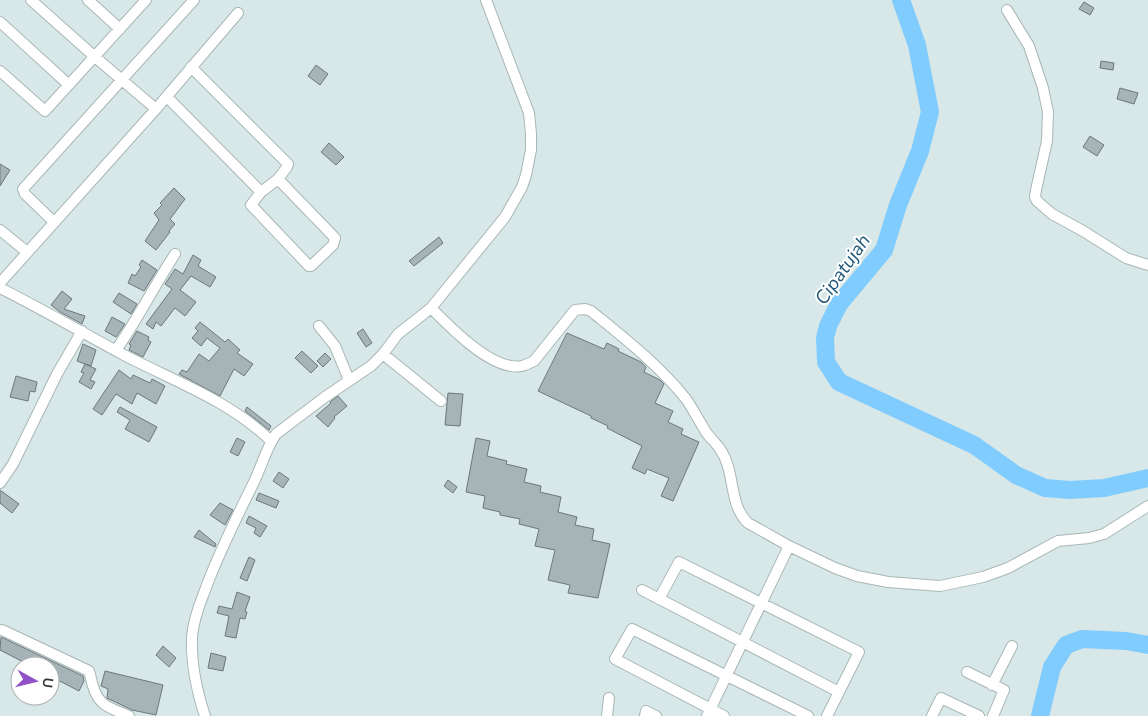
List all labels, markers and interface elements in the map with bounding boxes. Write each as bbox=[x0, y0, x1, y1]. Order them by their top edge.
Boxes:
water label: Cipatujah bbox=[809, 229, 877, 310]
north arrow bbox=[10, 656, 60, 706]
text: U bbox=[37, 676, 58, 689]

